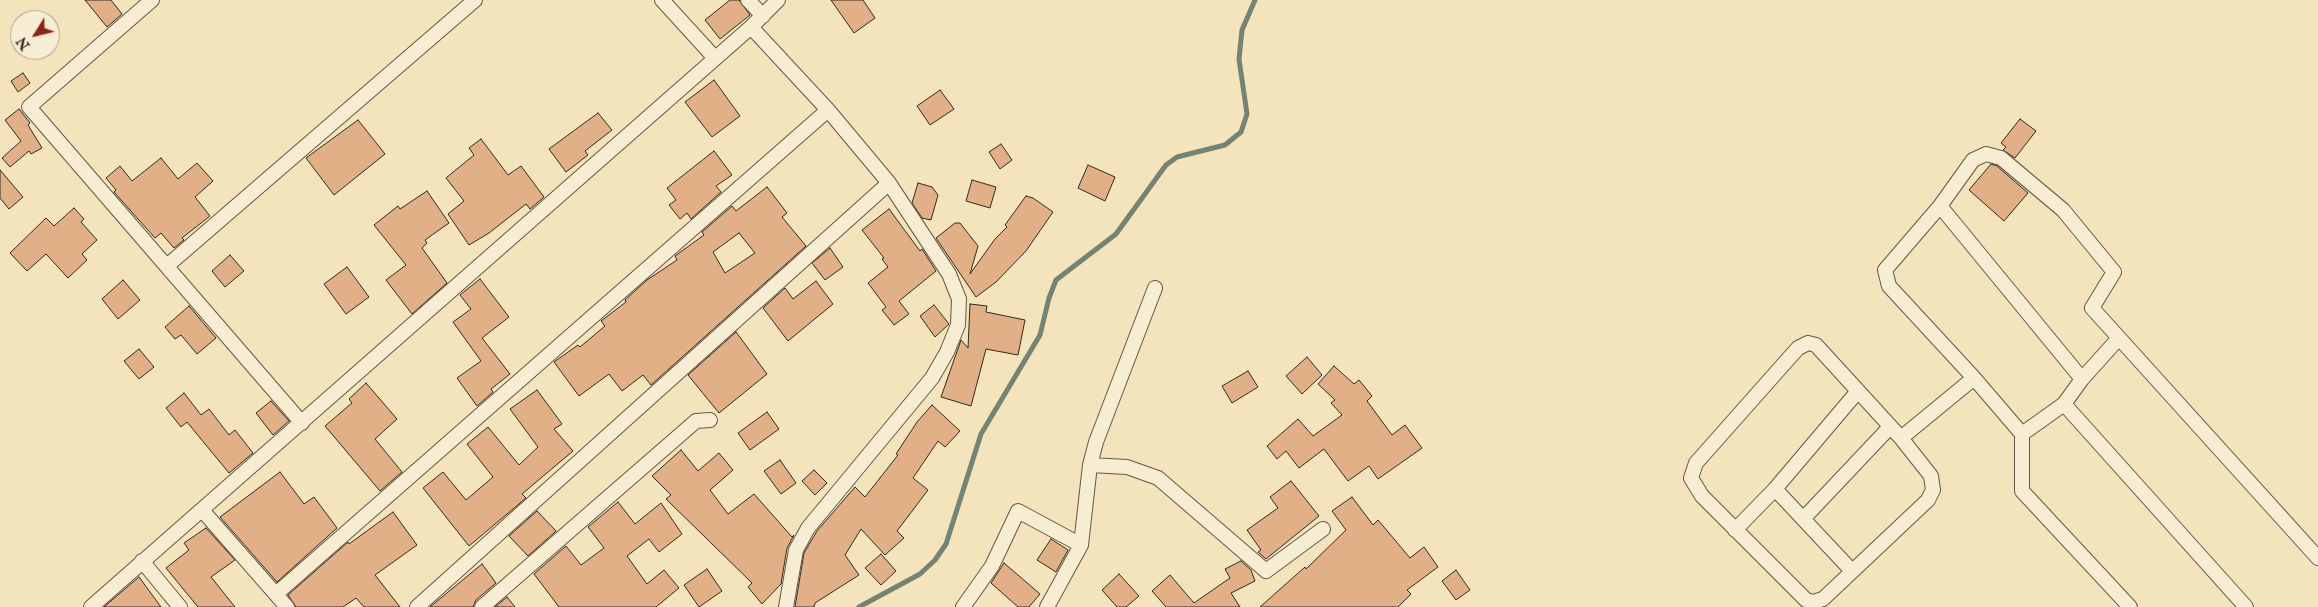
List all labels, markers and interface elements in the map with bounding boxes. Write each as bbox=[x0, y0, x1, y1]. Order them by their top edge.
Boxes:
north arrow bbox=[10, 10, 60, 60]
text: N bbox=[13, 33, 35, 53]

